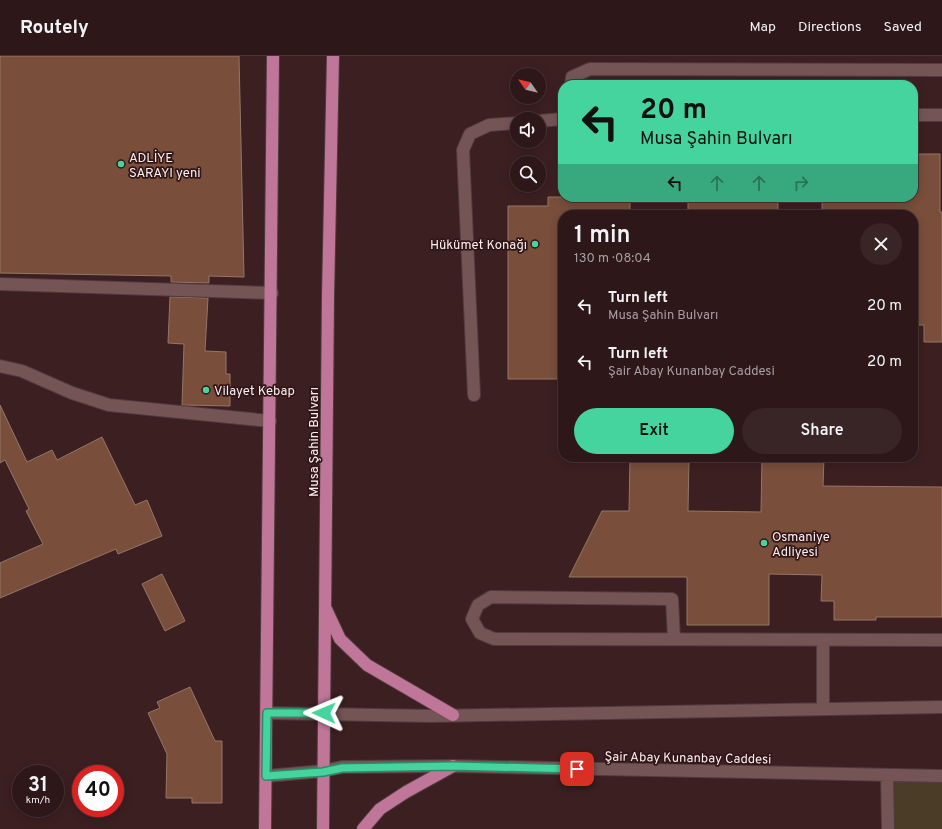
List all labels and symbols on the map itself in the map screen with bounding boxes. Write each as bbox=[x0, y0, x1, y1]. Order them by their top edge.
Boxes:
north arrow bbox=[510, 68, 546, 104]
place label: ADLİYE SARAYI yeni bbox=[129, 149, 201, 182]
marker: ADLİYE SARAYI yeni bbox=[116, 159, 126, 169]
place label: Hükümet Konağı bbox=[430, 238, 527, 254]
marker: Hükümet Konağı bbox=[530, 239, 540, 249]
place label: Vilayet Kebap bbox=[214, 384, 295, 400]
marker: Vilayet Kebap bbox=[201, 385, 211, 395]
street label: Musa Şahin Bulvarı bbox=[307, 387, 323, 497]
place label: Osmaniye Adliyesi bbox=[772, 530, 830, 561]
marker: Osmaniye Adliyesi bbox=[759, 538, 769, 548]
position arrow bbox=[303, 692, 345, 734]
street label: Şair Abay Kunanbay Caddesi bbox=[604, 750, 771, 768]
pin bbox=[560, 752, 594, 786]
speed limit sign: 40 bbox=[72, 765, 124, 817]

